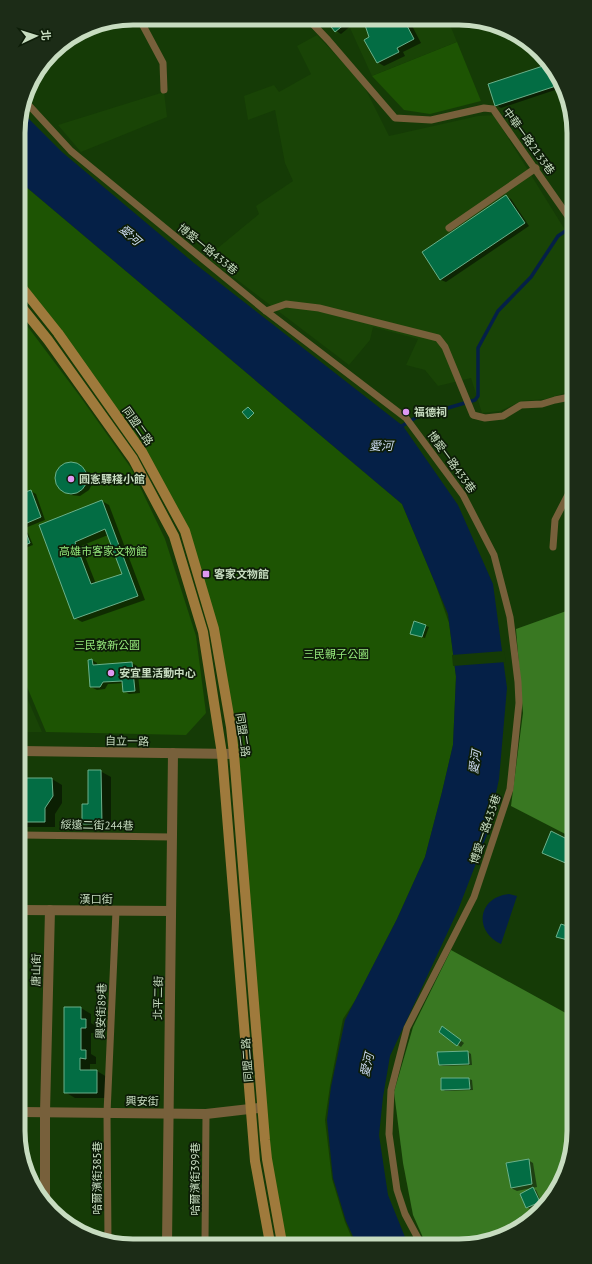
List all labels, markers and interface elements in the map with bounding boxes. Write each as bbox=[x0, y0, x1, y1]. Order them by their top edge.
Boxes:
north arrow bbox=[16, 16, 56, 56]
text: 北 bbox=[39, 29, 53, 41]
street label: 中華一路2133巷 bbox=[500, 105, 558, 177]
water label: 愛河 bbox=[116, 221, 146, 250]
street label: 博愛一路433巷 bbox=[175, 221, 241, 277]
street label: 同盟二路 bbox=[120, 404, 156, 448]
place label: 福德祠 bbox=[414, 405, 447, 419]
marker: 福德祠 bbox=[401, 407, 411, 417]
street label: 博愛一路433巷 bbox=[425, 428, 479, 496]
water label: 愛河 bbox=[369, 438, 395, 453]
place label: 圓愙驛棧小館 bbox=[79, 472, 145, 486]
marker: 圓愙驛棧小館 bbox=[66, 474, 76, 484]
park label: 高雄市客家文物館 bbox=[59, 544, 147, 558]
place label: 客家文物館 bbox=[214, 567, 269, 581]
marker: 客家文物館 bbox=[201, 569, 211, 579]
park label: 三民敦新公園 bbox=[74, 638, 140, 652]
park label: 三民親子公園 bbox=[303, 647, 369, 661]
place label: 安宜里活動中心 bbox=[119, 666, 196, 680]
marker: 安宜里活動中心 bbox=[106, 668, 116, 678]
street label: 同盟二路 bbox=[233, 712, 253, 758]
street label: 自立一路 bbox=[105, 734, 149, 748]
water label: 愛河 bbox=[465, 747, 484, 775]
street label: 博愛一路433巷 bbox=[466, 792, 504, 866]
street label: 綏遠二街244巷 bbox=[60, 817, 134, 833]
street label: 漢口街 bbox=[80, 892, 113, 906]
street label: 唐山街 bbox=[29, 953, 43, 987]
street label: 北平二街 bbox=[151, 976, 165, 1020]
street label: 興安街89巷 bbox=[93, 983, 109, 1039]
street label: 同盟二路 bbox=[238, 1038, 256, 1082]
water label: 愛河 bbox=[357, 1050, 377, 1078]
street label: 興安街 bbox=[126, 1094, 159, 1108]
street label: 哈爾濱街385巷 bbox=[90, 1142, 104, 1215]
street label: 哈爾濱街399巷 bbox=[188, 1143, 202, 1216]

